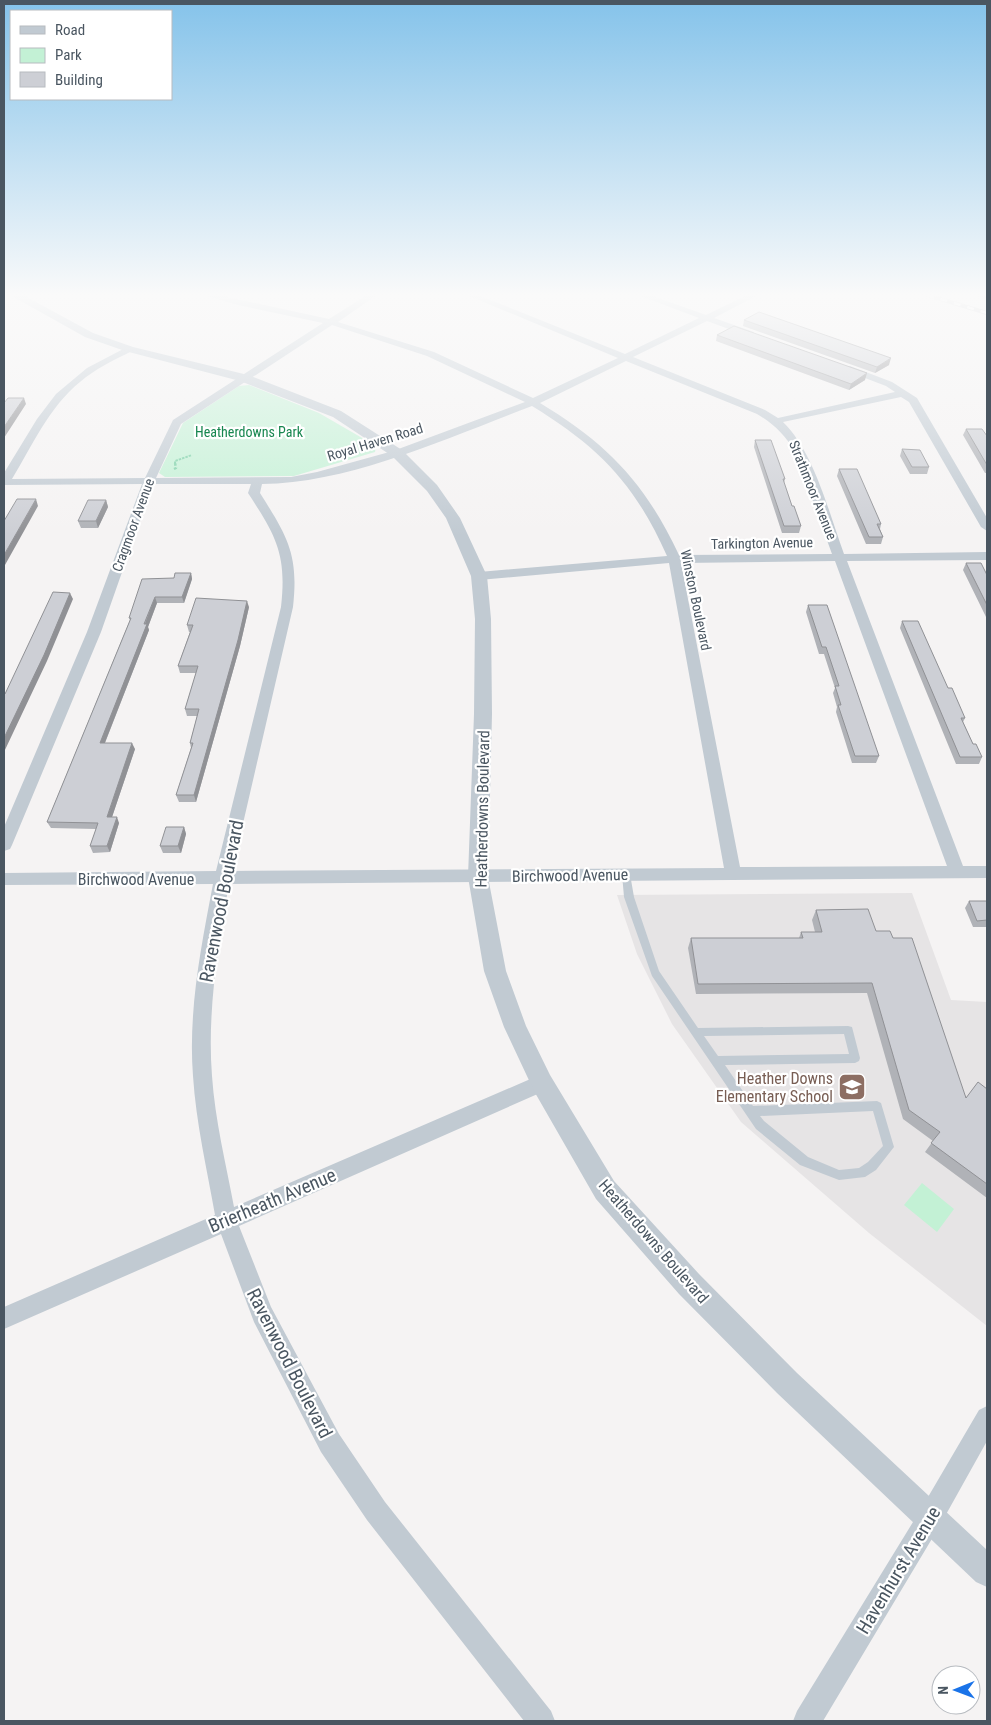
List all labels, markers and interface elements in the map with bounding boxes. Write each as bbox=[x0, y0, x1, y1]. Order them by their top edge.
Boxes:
legend bbox=[10, 10, 172, 100]
text: Road bbox=[55, 21, 85, 39]
text: Park bbox=[55, 46, 82, 64]
text: Building bbox=[55, 71, 103, 89]
street label: Royal Haven Road bbox=[325, 420, 425, 464]
park label: Heatherdowns Park bbox=[195, 424, 304, 440]
street label: Strathmoor Avenue bbox=[786, 438, 840, 542]
street label: Cragmoor Avenue bbox=[109, 476, 157, 574]
street label: Tarkington Avenue bbox=[711, 534, 814, 552]
street label: Winston Boulevard bbox=[677, 548, 715, 652]
street label: Heatherdowns Boulevard bbox=[472, 730, 493, 888]
street label: Ravenwood Boulevard bbox=[194, 818, 248, 984]
street label: Birchwood Avenue bbox=[512, 865, 628, 886]
street label: Birchwood Avenue bbox=[78, 870, 194, 889]
place label: Heather Downs Elementary School bbox=[716, 1069, 833, 1106]
school or university icon: Heather Downs Elementary School bbox=[837, 1072, 867, 1102]
street label: Brierheath Avenue bbox=[205, 1163, 339, 1238]
street label: Heatherdowns Boulevard bbox=[595, 1176, 712, 1307]
street label: Ravenwood Boulevard bbox=[242, 1285, 337, 1442]
street label: Havenhurst Avenue bbox=[851, 1502, 946, 1638]
north arrow bbox=[931, 1665, 981, 1715]
text: N bbox=[935, 1686, 951, 1695]

